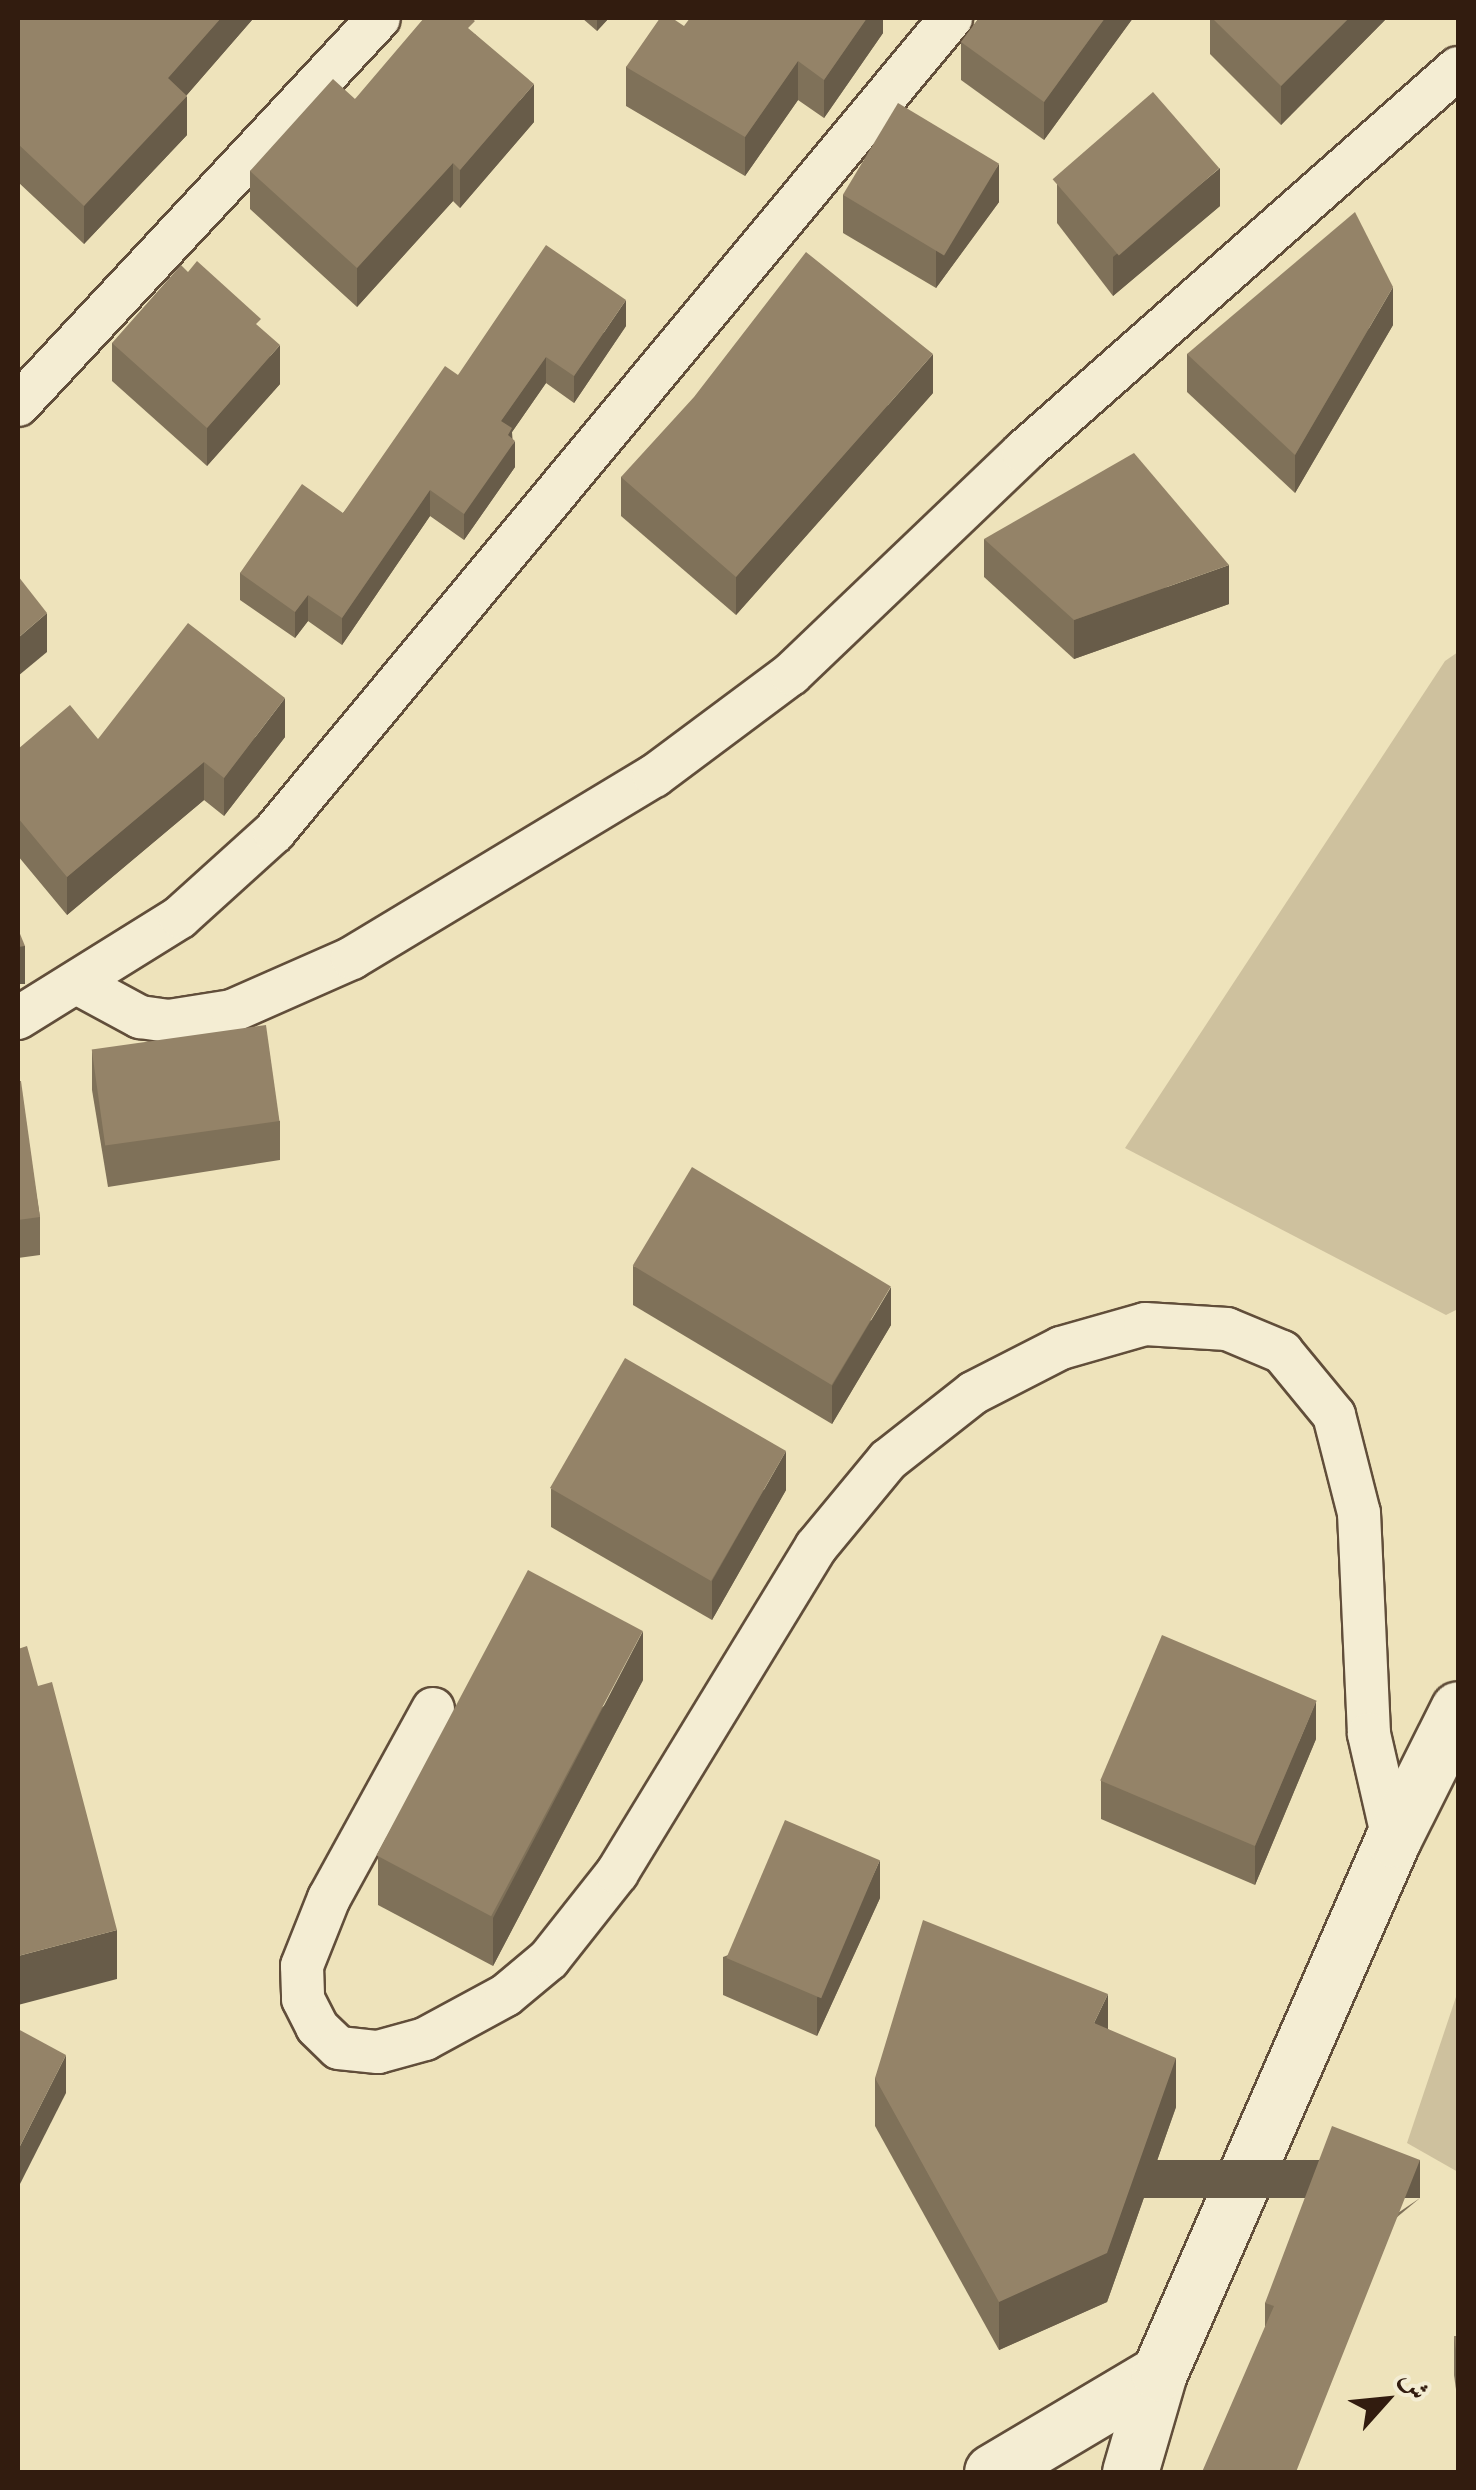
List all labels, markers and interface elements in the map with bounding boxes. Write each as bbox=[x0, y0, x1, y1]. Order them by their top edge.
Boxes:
north arrow bbox=[1336, 2350, 1436, 2450]
text: ش bbox=[1391, 2366, 1435, 2406]

